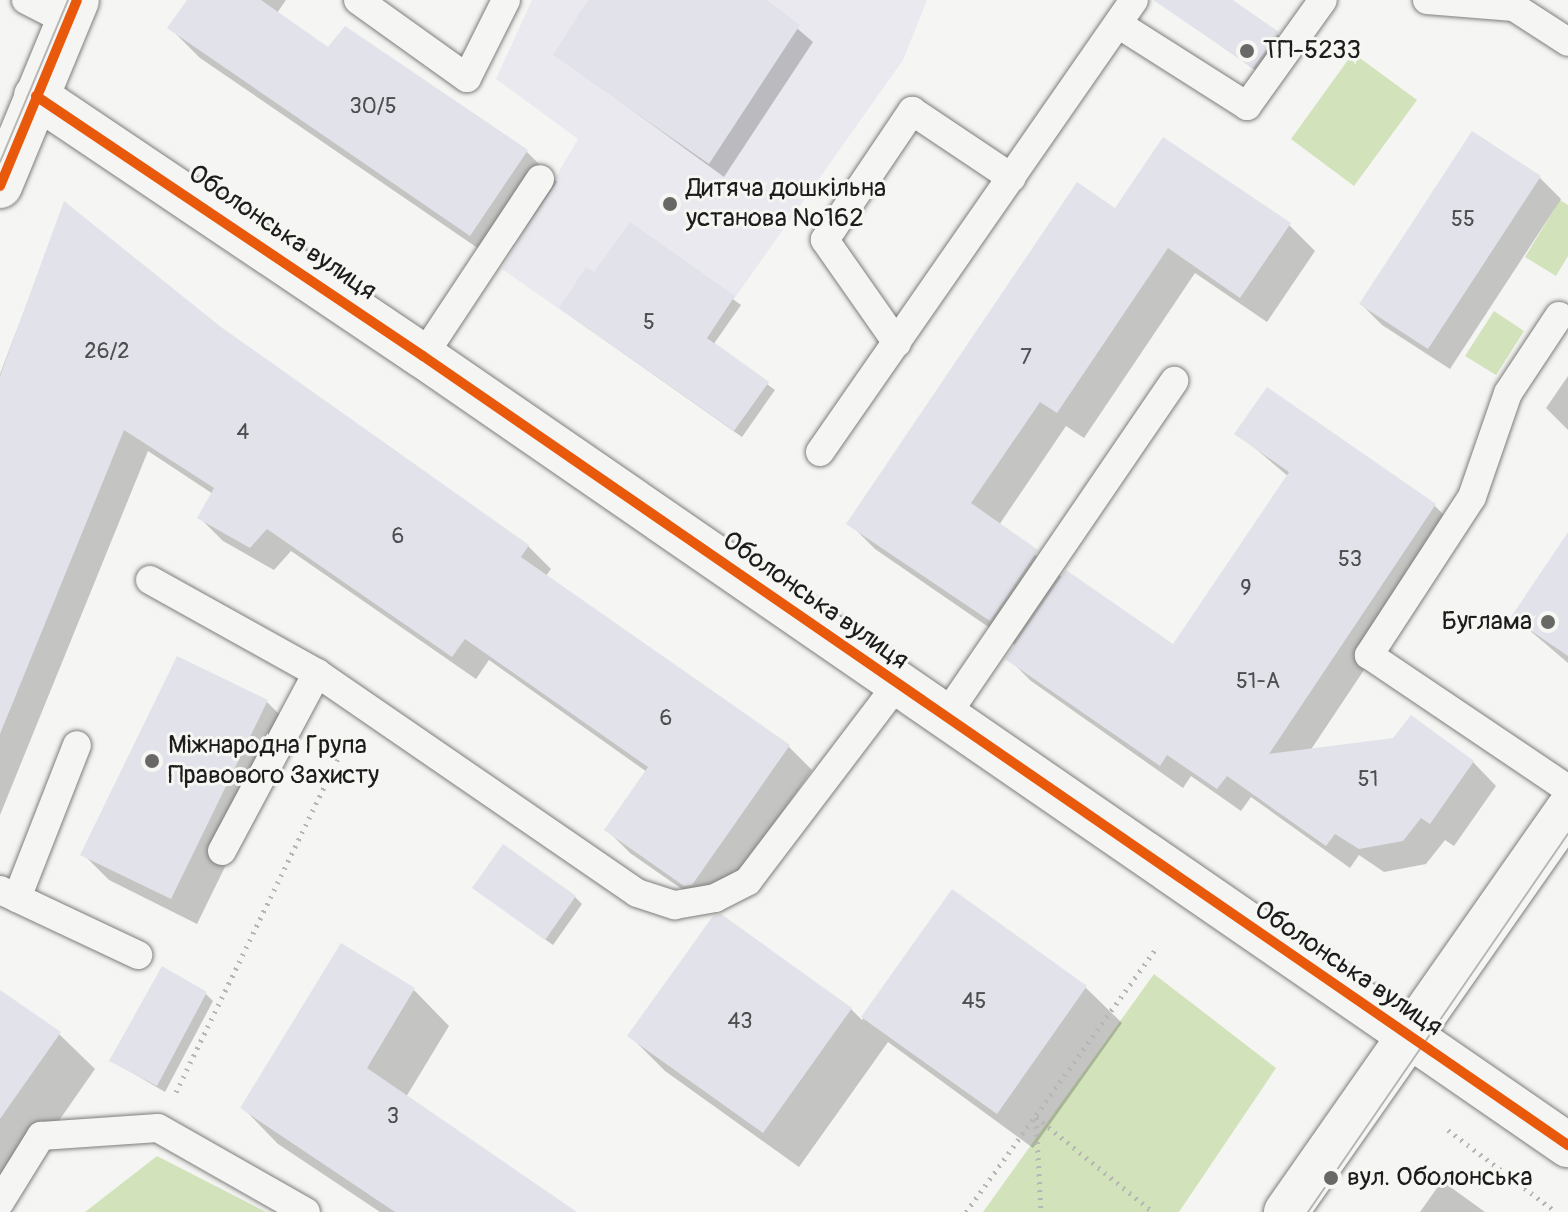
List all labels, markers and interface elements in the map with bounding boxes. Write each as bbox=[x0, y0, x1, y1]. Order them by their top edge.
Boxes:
place label: ТП-5233 bbox=[1263, 35, 1361, 67]
marker: ТП-5233 bbox=[1238, 42, 1256, 60]
house number: 30/5 bbox=[349, 94, 397, 120]
street label: Оболонська вулиця bbox=[182, 159, 382, 307]
place label: Дитяча дошкільна установа №162 bbox=[686, 173, 886, 234]
marker: Дитяча дошкільна установа №162 bbox=[661, 195, 679, 213]
house number: 55 bbox=[1451, 207, 1475, 233]
house number: 5 bbox=[643, 310, 655, 336]
house number: 26/2 bbox=[84, 339, 130, 365]
house number: 7 bbox=[1020, 345, 1032, 371]
house number: 4 bbox=[237, 420, 249, 446]
house number: 6 bbox=[392, 524, 404, 550]
street label: Оболонська вулиця bbox=[716, 525, 914, 677]
house number: 53 bbox=[1338, 547, 1362, 573]
house number: 9 bbox=[1240, 576, 1252, 602]
place label: Буглама bbox=[1441, 606, 1532, 638]
marker: Буглама bbox=[1539, 613, 1557, 631]
house number: 51-А bbox=[1236, 669, 1280, 695]
house number: 6 bbox=[660, 706, 672, 732]
place label: Міжнародна Група Правового Захисту bbox=[168, 730, 379, 792]
marker: Міжнародна Група Правового Захисту bbox=[143, 752, 161, 770]
house number: 51 bbox=[1358, 767, 1378, 793]
street label: Оболонська вулиця bbox=[1248, 895, 1448, 1043]
house number: 45 bbox=[962, 989, 986, 1015]
house number: 43 bbox=[727, 1009, 753, 1035]
house number: 3 bbox=[387, 1104, 399, 1130]
place label: вул. Оболонська bbox=[1347, 1162, 1533, 1194]
marker: вул. Оболонська bbox=[1322, 1169, 1340, 1187]

